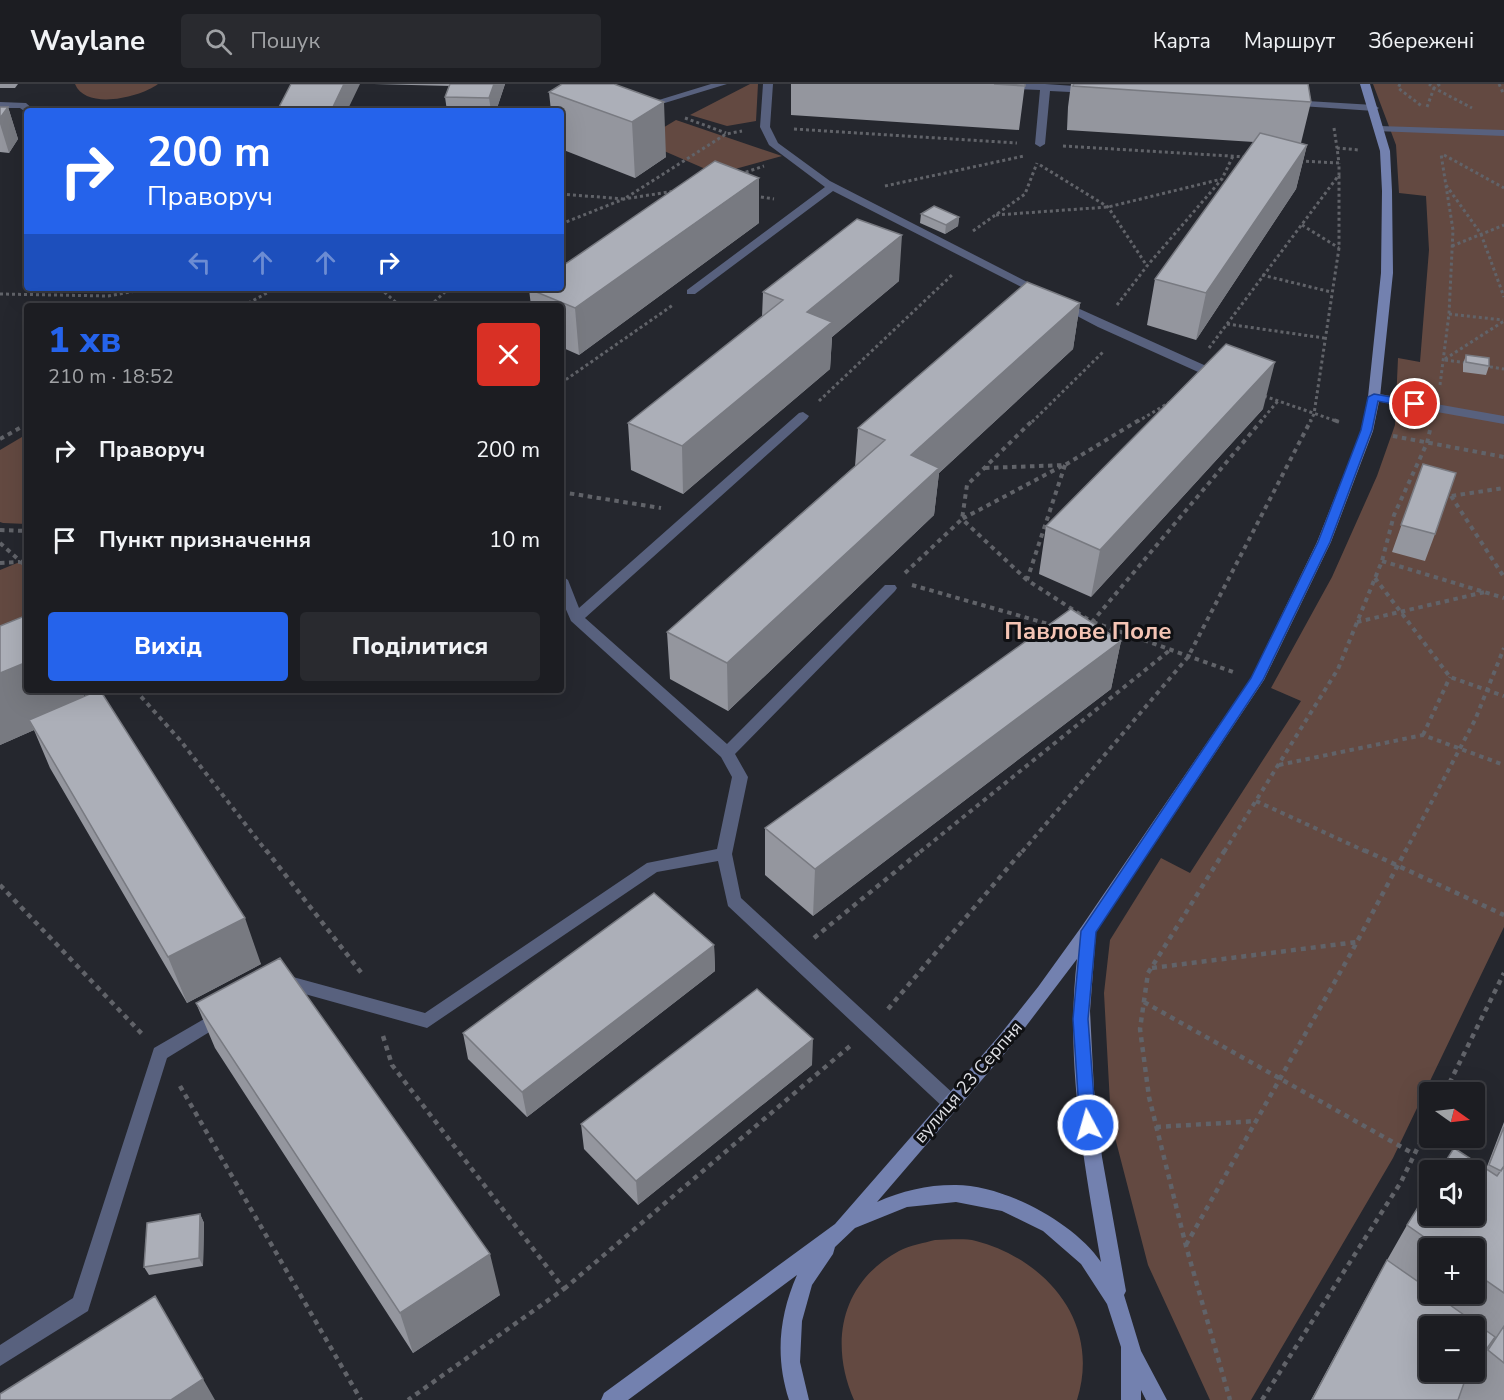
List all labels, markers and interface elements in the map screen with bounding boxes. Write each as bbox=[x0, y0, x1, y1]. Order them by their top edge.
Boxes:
search box bbox=[181, 14, 601, 68]
text: Waylane bbox=[30, 22, 145, 60]
icon: search bbox=[202, 25, 235, 58]
text: Пошук bbox=[250, 26, 320, 56]
text: Карта bbox=[1153, 27, 1211, 55]
text: Маршрут bbox=[1244, 27, 1335, 55]
text: Збережені bbox=[1368, 27, 1474, 55]
text: 200 m bbox=[147, 124, 271, 181]
icon: right bbox=[48, 132, 126, 210]
text: Праворуч bbox=[147, 178, 273, 215]
icon: left bbox=[183, 246, 216, 279]
icon: ahead bbox=[246, 246, 279, 279]
icon: ahead bbox=[309, 246, 342, 279]
icon: right bbox=[372, 246, 405, 279]
text: 1 хв bbox=[48, 316, 121, 365]
button: close bbox=[477, 323, 540, 386]
text: 210 m · 18:52 bbox=[48, 363, 174, 390]
pin bbox=[1389, 378, 1440, 429]
icon: arrive bbox=[1398, 387, 1431, 420]
icon: right bbox=[48, 434, 81, 467]
text: Праворуч bbox=[99, 435, 205, 465]
text: 200 m bbox=[476, 435, 540, 465]
icon: arrive bbox=[48, 524, 81, 557]
text: Пункт призначення bbox=[99, 525, 311, 555]
text: 10 m bbox=[489, 525, 540, 555]
button: Вихід bbox=[48, 612, 288, 681]
button: Поділитися bbox=[300, 612, 540, 681]
district label: Павлове Поле bbox=[1004, 615, 1172, 647]
street label: вулиця 23 Серпня bbox=[908, 1016, 1028, 1148]
north arrow bbox=[1419, 1082, 1485, 1148]
map controls bbox=[1419, 1082, 1485, 1382]
position arrow bbox=[1056, 1093, 1120, 1157]
button: sound bbox=[1419, 1160, 1485, 1226]
button: + bbox=[1419, 1238, 1485, 1304]
button: − bbox=[1419, 1316, 1485, 1382]

